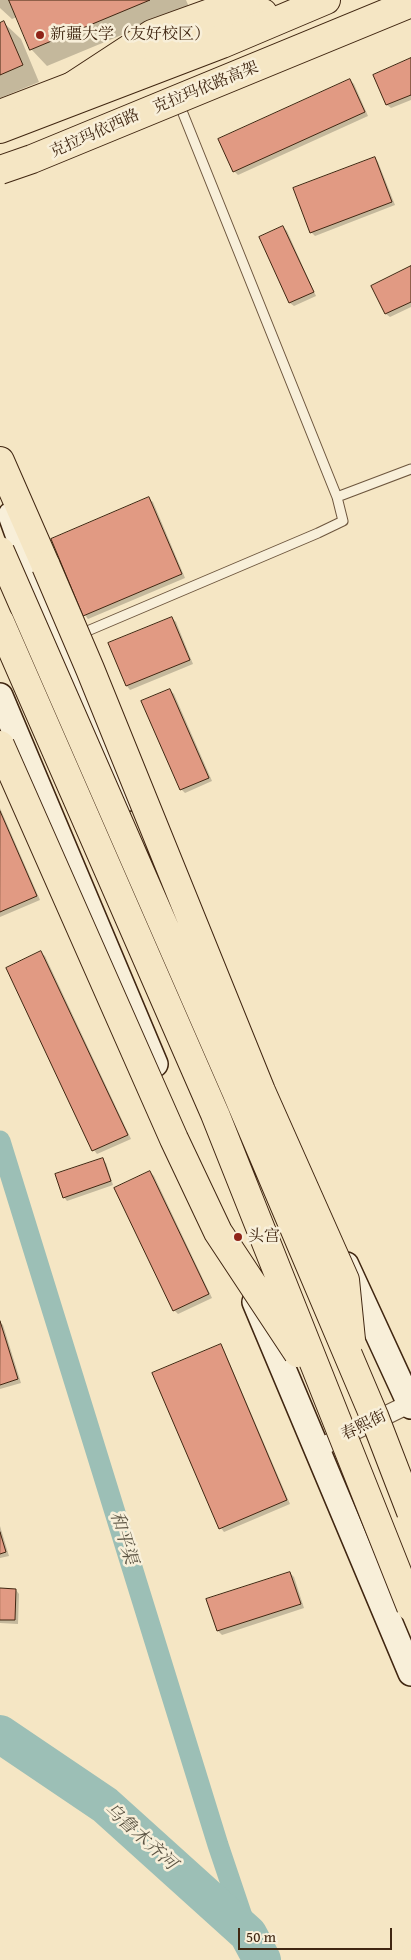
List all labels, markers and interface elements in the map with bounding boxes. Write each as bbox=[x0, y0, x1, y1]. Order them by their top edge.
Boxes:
place label: 新疆大学（友好校区） bbox=[50, 25, 210, 45]
marker: 新疆大学（友好校区） bbox=[34, 29, 46, 41]
street label: 克拉玛依路高架 bbox=[150, 58, 262, 118]
street label: 克拉玛依西路 bbox=[47, 106, 143, 162]
place label: 头宫 bbox=[248, 1227, 280, 1247]
marker: 头宫 bbox=[232, 1231, 244, 1243]
street label: 春熙街 bbox=[338, 1407, 390, 1445]
water label: 和平渠 bbox=[105, 1509, 141, 1567]
water label: 乌鲁木齐河 bbox=[99, 1799, 181, 1875]
scale bar bbox=[241, 1918, 395, 1950]
text: 50 m bbox=[246, 1926, 276, 1947]

